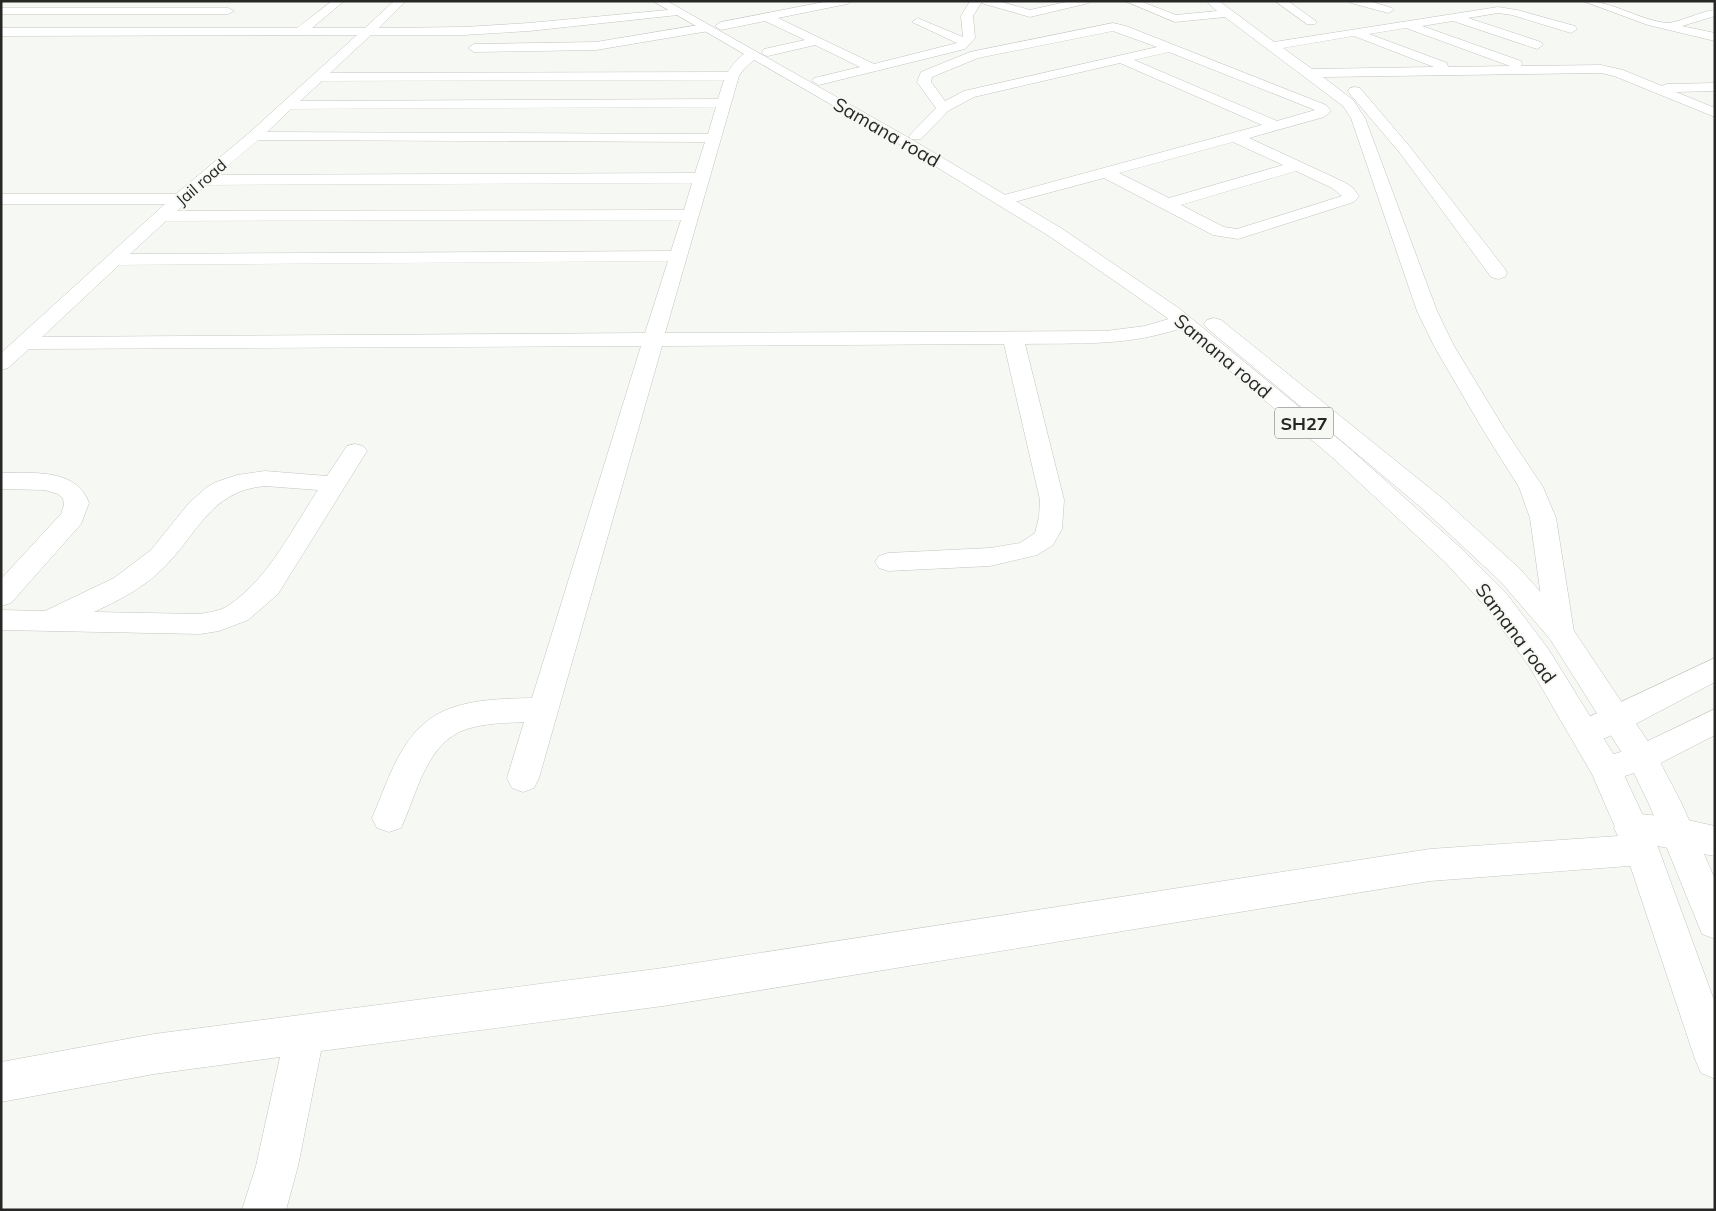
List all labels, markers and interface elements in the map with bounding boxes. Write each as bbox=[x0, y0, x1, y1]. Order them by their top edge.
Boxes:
street label: Samana road bbox=[829, 92, 945, 172]
street label: Jail road bbox=[172, 155, 230, 209]
street label: Samana road bbox=[1170, 308, 1276, 404]
road number: SH27 bbox=[1275, 408, 1333, 438]
street label: Samana road bbox=[1471, 578, 1561, 688]

